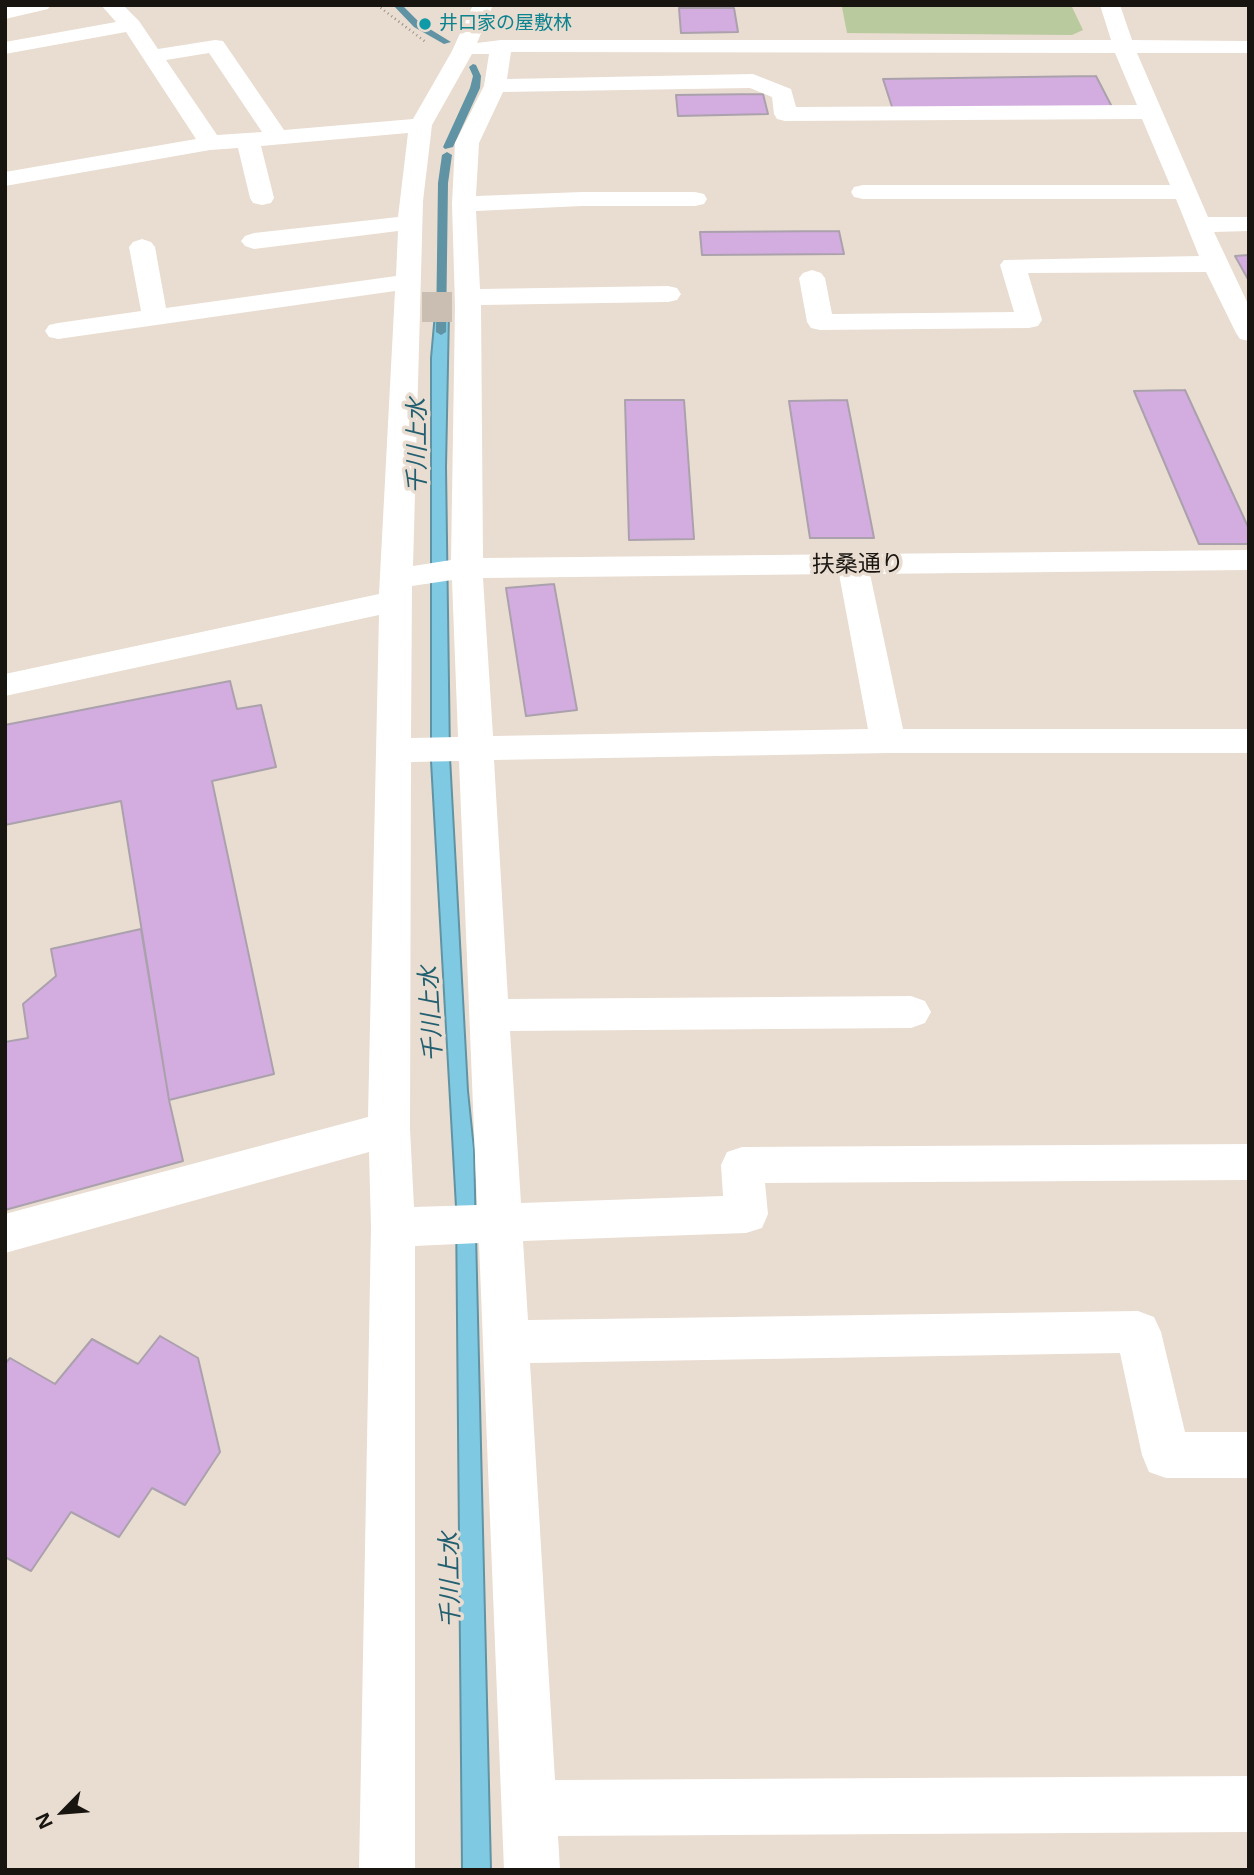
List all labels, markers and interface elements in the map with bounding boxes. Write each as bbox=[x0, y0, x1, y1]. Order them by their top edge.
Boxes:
place label: 井口家の屋敷林 bbox=[439, 13, 572, 35]
marker: 井口家の屋敷林 bbox=[417, 16, 433, 32]
water label: 千川上水 bbox=[404, 398, 432, 494]
street label: 扶桑通り bbox=[812, 550, 904, 580]
water label: 千川上水 bbox=[415, 965, 449, 1063]
water label: 千川上水 bbox=[436, 1532, 466, 1628]
north arrow bbox=[28, 1777, 98, 1847]
text: N bbox=[29, 1808, 59, 1833]

